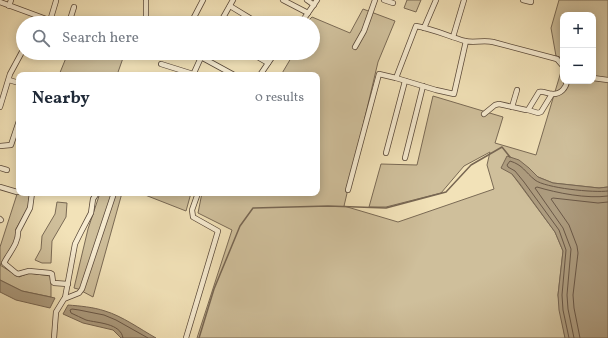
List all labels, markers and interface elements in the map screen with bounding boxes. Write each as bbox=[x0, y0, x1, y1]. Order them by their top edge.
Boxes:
map controls bbox=[560, 12, 596, 84]
button: + bbox=[560, 12, 596, 48]
search box bbox=[16, 16, 320, 60]
icon: search bbox=[30, 27, 52, 49]
text: Search here bbox=[62, 28, 139, 49]
button: − bbox=[560, 48, 596, 84]
text: Nearby bbox=[32, 87, 90, 110]
text: 0 results bbox=[255, 89, 304, 107]

